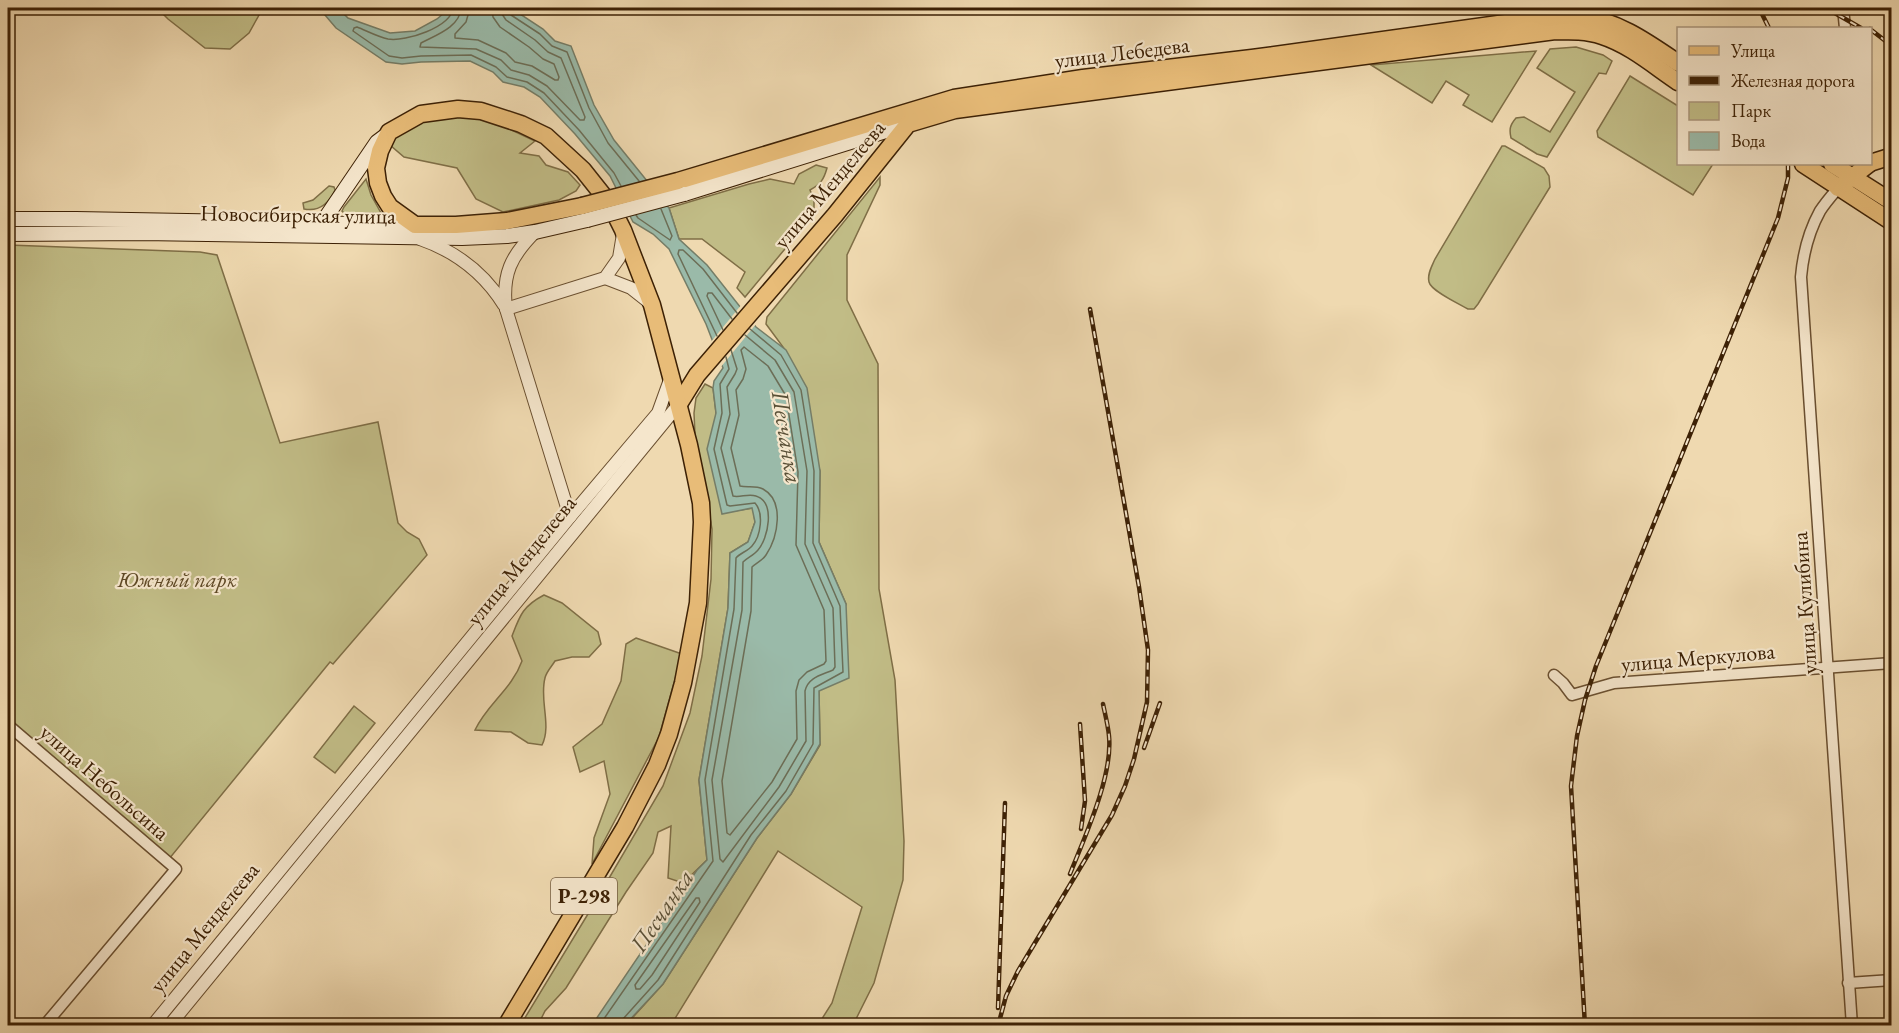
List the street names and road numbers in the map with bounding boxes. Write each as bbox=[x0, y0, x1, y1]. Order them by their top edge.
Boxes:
street label: улица Лебедева bbox=[1053, 30, 1191, 75]
street label: улица Менделеева bbox=[767, 114, 892, 255]
street label: Новосибирская улица bbox=[200, 198, 396, 231]
street label: улица Менделеева bbox=[460, 489, 583, 631]
street label: улица Кулибина bbox=[1785, 530, 1824, 675]
street label: улица Меркулова bbox=[1620, 636, 1776, 679]
street label: улица Небольсина bbox=[34, 718, 176, 847]
street label: улица Менделеева bbox=[143, 856, 266, 998]
road number: Р-298 bbox=[551, 878, 617, 914]

